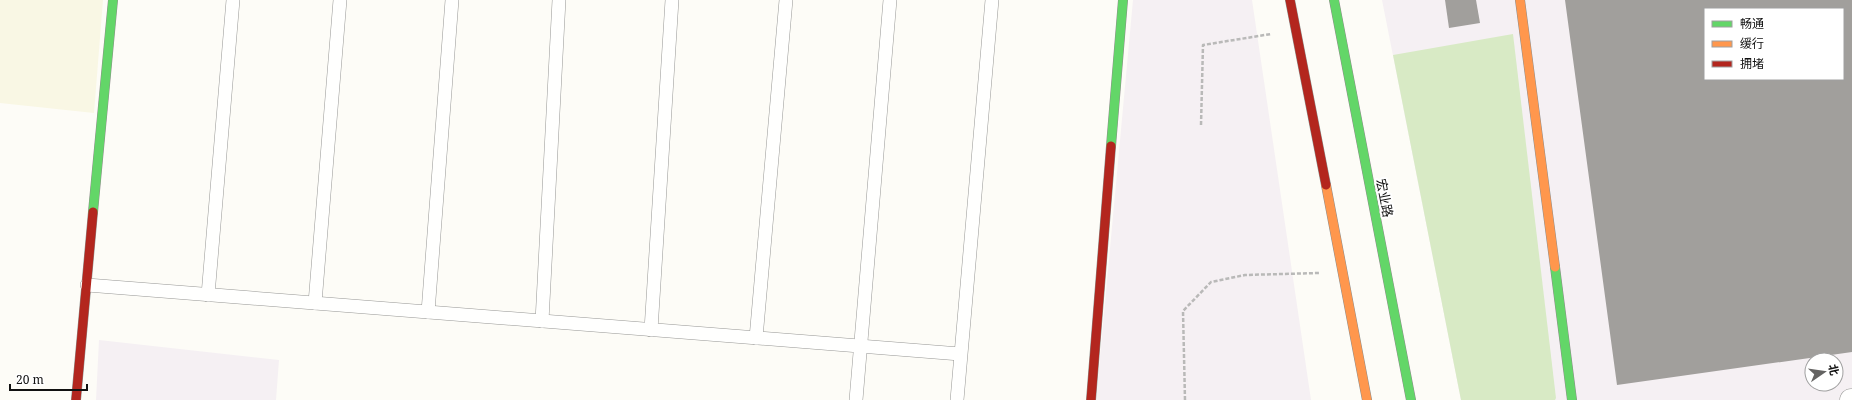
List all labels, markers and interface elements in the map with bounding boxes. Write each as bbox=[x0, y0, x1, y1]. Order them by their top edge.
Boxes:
legend bbox=[1704, 8, 1844, 80]
text: 畅通 bbox=[1740, 15, 1764, 32]
text: 缓行 bbox=[1740, 35, 1764, 52]
text: 拥堵 bbox=[1740, 55, 1764, 72]
street label: 宏业路 bbox=[1372, 177, 1398, 219]
north arrow bbox=[1804, 352, 1844, 392]
text: 北 bbox=[1826, 363, 1843, 377]
scale bar bbox=[10, 366, 87, 392]
text: 20 m bbox=[16, 371, 44, 388]

